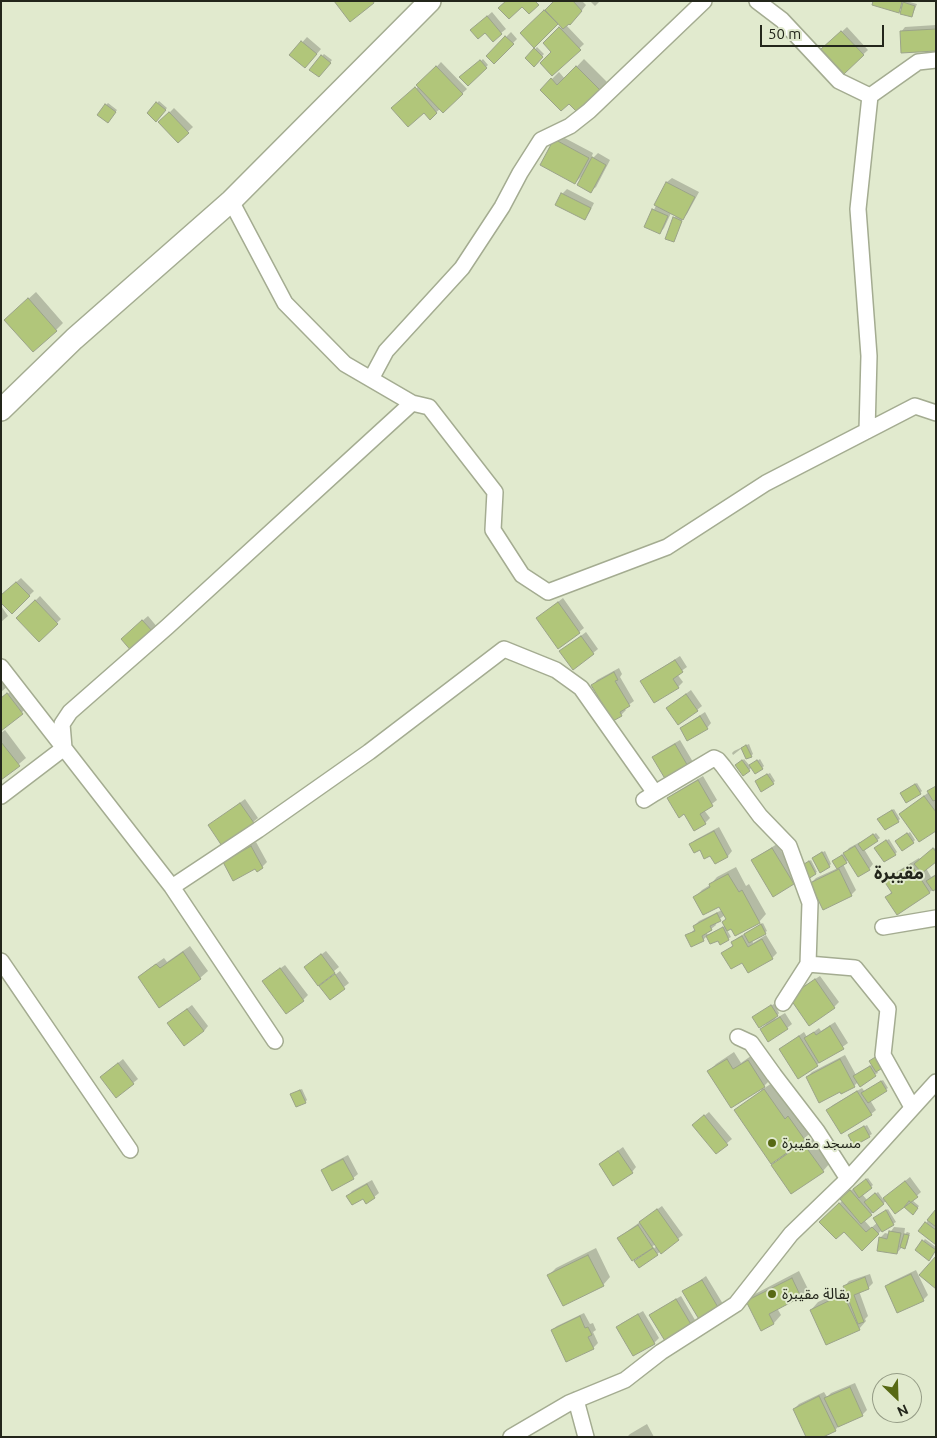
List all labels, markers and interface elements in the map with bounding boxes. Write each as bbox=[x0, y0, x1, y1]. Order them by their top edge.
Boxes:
scale bar bbox=[762, 15, 886, 47]
text: 50 m bbox=[768, 25, 801, 42]
district label: مقيبرة bbox=[874, 862, 924, 884]
place label: مسجد مقيبرة bbox=[782, 1134, 861, 1152]
marker: مسجد مقيبرة bbox=[766, 1137, 778, 1149]
place label: بقالة مقيبرة bbox=[782, 1285, 850, 1303]
marker: بقالة مقيبرة bbox=[766, 1288, 778, 1300]
north arrow bbox=[872, 1373, 922, 1423]
text: N bbox=[895, 1401, 911, 1420]

